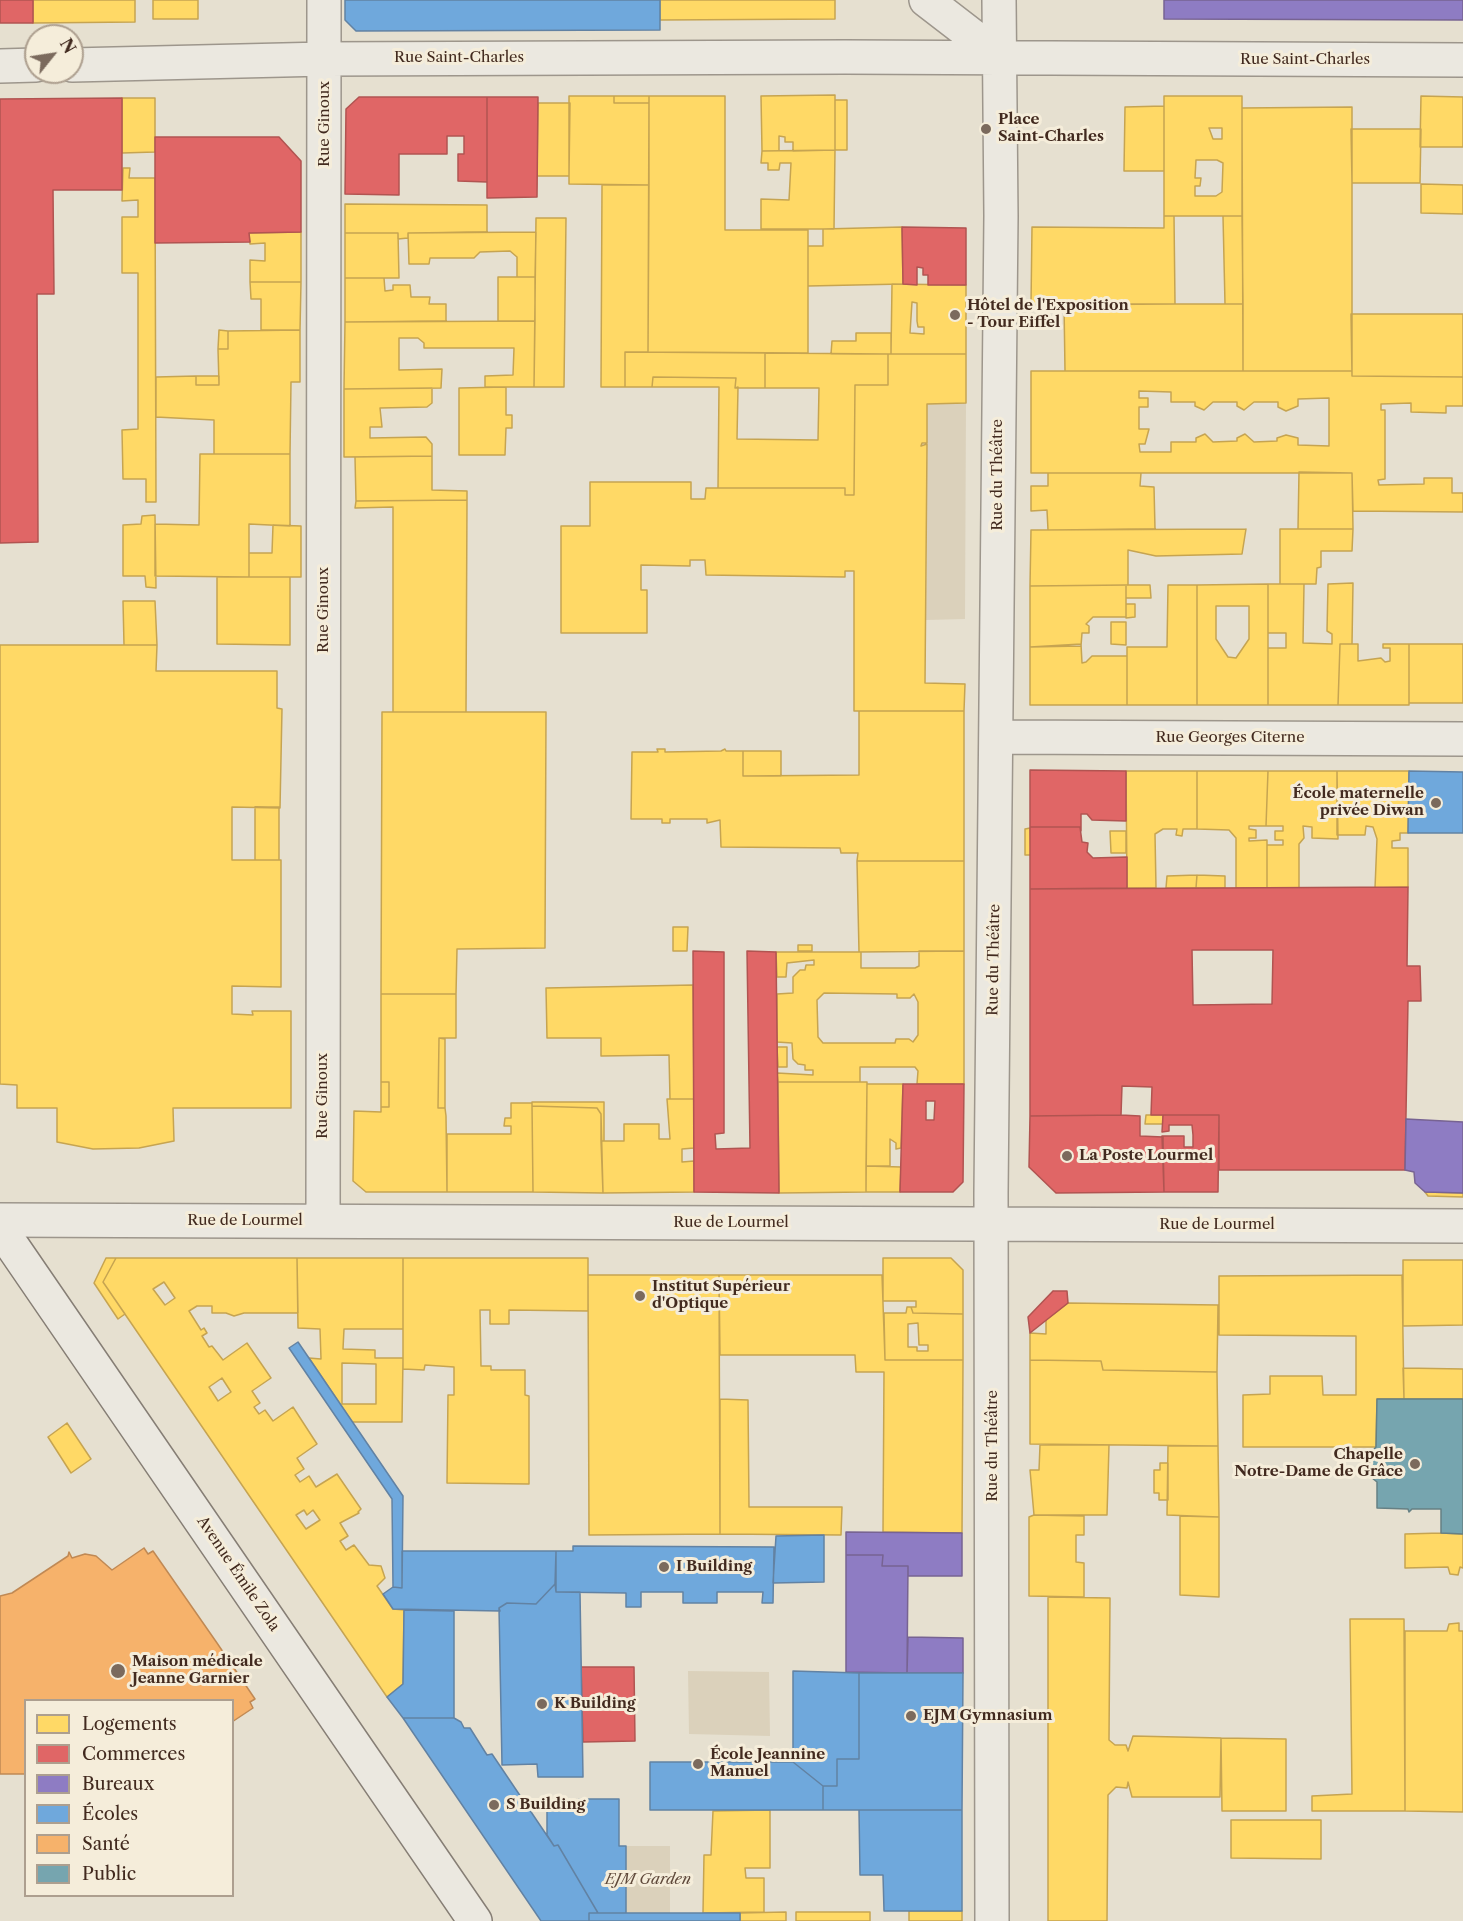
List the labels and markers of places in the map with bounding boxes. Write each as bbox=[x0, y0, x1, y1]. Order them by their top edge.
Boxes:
place label: Place Saint-Charles bbox=[998, 111, 1104, 146]
marker: Place Saint-Charles bbox=[979, 122, 993, 136]
place label: Hôtel de l'Exposition - Tour Eiffel bbox=[967, 297, 1129, 332]
marker: Hôtel de l'Exposition - Tour Eiffel bbox=[948, 308, 962, 322]
place label: École maternelle privée Diwan bbox=[1293, 785, 1424, 820]
marker: École maternelle privée Diwan bbox=[1429, 796, 1443, 810]
place label: La Poste Lourmel bbox=[1079, 1147, 1213, 1165]
marker: La Poste Lourmel bbox=[1060, 1149, 1074, 1163]
place label: Institut Supérieur d'Optique bbox=[652, 1278, 790, 1313]
marker: Institut Supérieur d'Optique bbox=[633, 1289, 647, 1303]
place label: Chapelle Notre-Dame de Grâce bbox=[1234, 1446, 1403, 1481]
marker: Chapelle Notre-Dame de Grâce bbox=[1408, 1457, 1422, 1471]
place label: I Building bbox=[676, 1558, 752, 1576]
marker: I Building bbox=[657, 1560, 671, 1574]
place label: Maison médicale Jeanne Garnier bbox=[132, 1653, 263, 1688]
marker: Maison médicale Jeanne Garnier bbox=[109, 1662, 127, 1680]
place label: K Building bbox=[554, 1695, 636, 1713]
marker: K Building bbox=[535, 1697, 549, 1711]
place label: EJM Gymnasium bbox=[923, 1707, 1053, 1725]
marker: EJM Gymnasium bbox=[904, 1709, 918, 1723]
place label: École Jeannine Manuel bbox=[710, 1746, 825, 1781]
marker: École Jeannine Manuel bbox=[691, 1757, 705, 1771]
place label: S Building bbox=[506, 1796, 585, 1814]
marker: S Building bbox=[487, 1798, 501, 1812]

